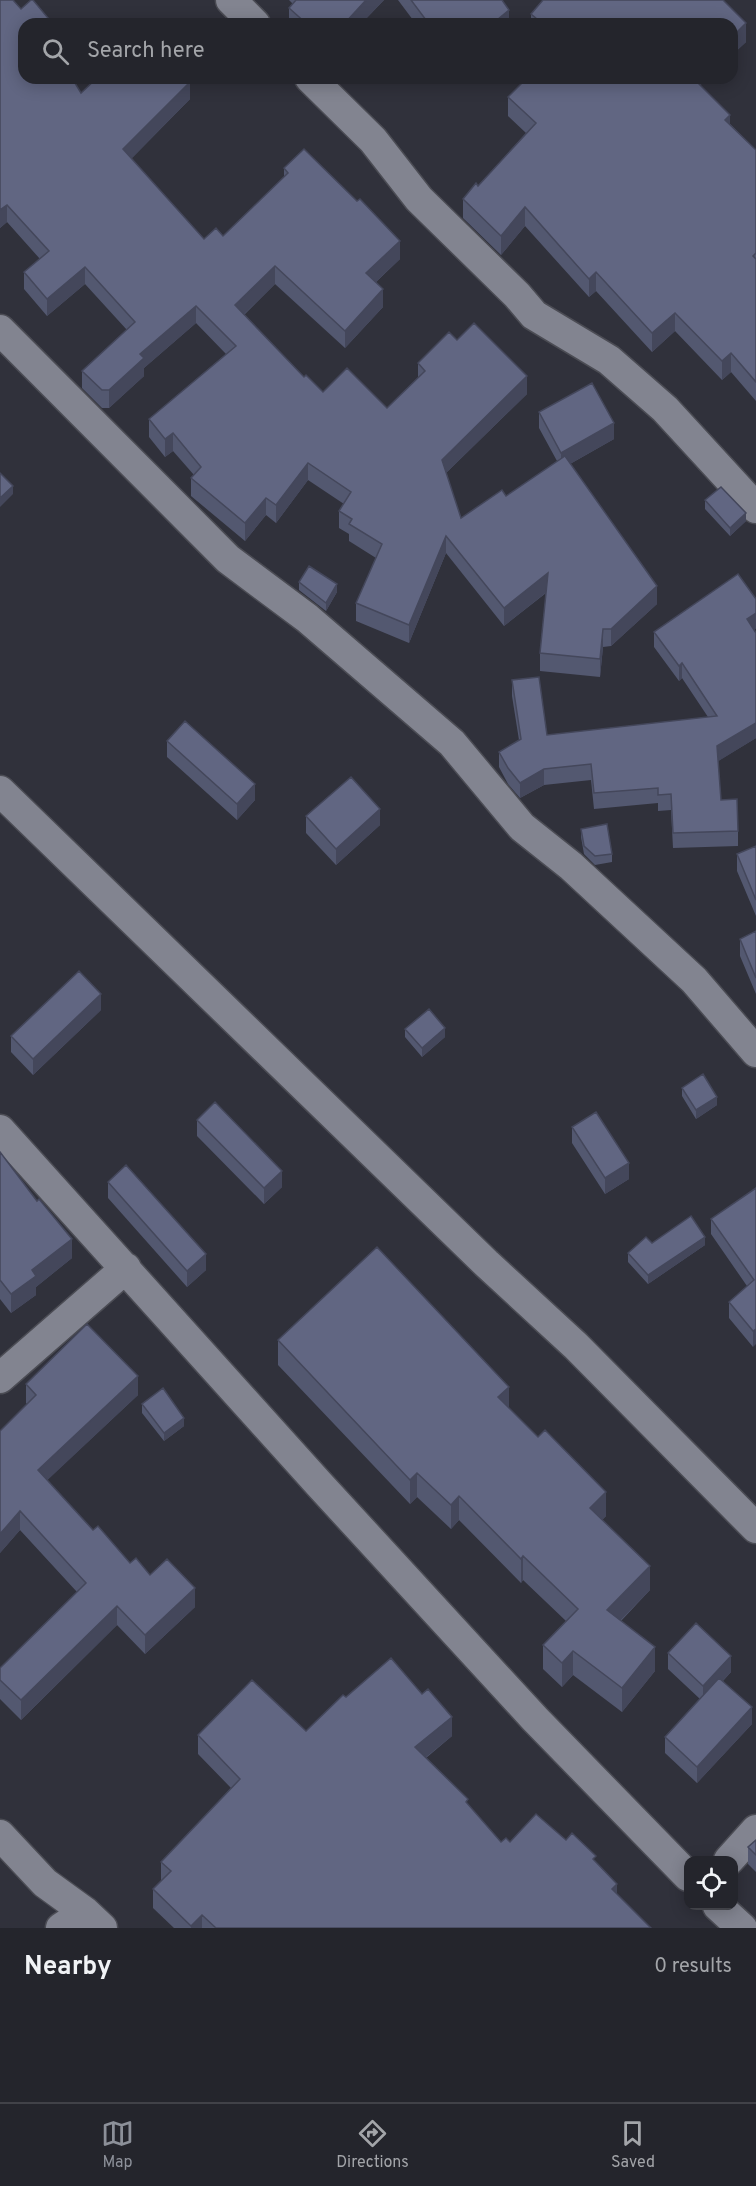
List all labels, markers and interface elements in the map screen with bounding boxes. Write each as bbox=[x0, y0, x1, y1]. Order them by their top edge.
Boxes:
search box bbox=[18, 18, 738, 84]
icon: search bbox=[39, 35, 72, 68]
text: Search here bbox=[87, 38, 205, 65]
map controls bbox=[684, 1856, 738, 1910]
button: locate bbox=[684, 1856, 738, 1910]
text: Nearby bbox=[24, 1951, 112, 1984]
text: 0 results bbox=[654, 1954, 732, 1980]
tab: Map bbox=[101, 2117, 134, 2173]
tab: Directions bbox=[336, 2117, 409, 2173]
tab: Saved bbox=[611, 2117, 655, 2173]

